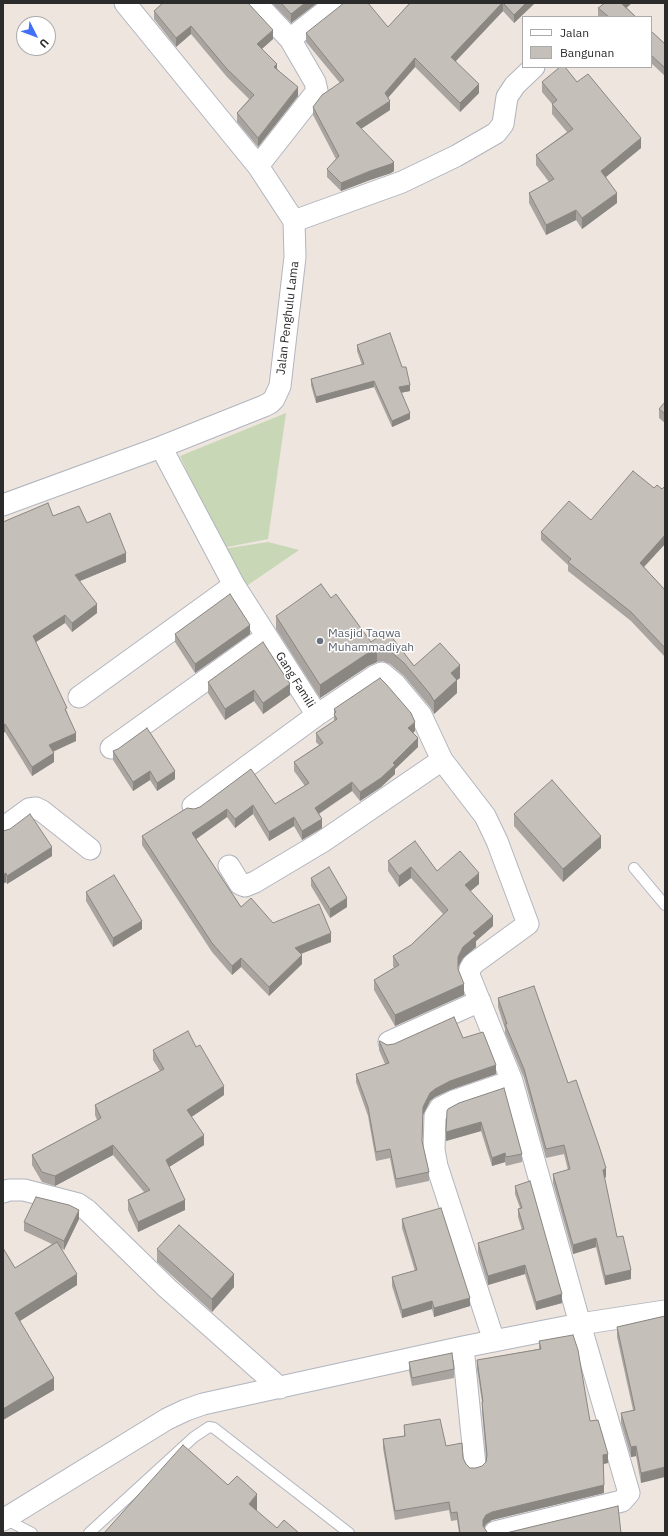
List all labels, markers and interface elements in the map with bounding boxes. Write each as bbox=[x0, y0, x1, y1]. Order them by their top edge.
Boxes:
north arrow bbox=[16, 16, 56, 56]
legend bbox=[522, 16, 652, 68]
text: Jalan bbox=[560, 25, 589, 40]
text: U bbox=[36, 36, 52, 51]
text: Bangunan bbox=[560, 45, 614, 60]
street label: Jalan Penghulu Lama bbox=[274, 260, 302, 376]
place label: Masjid Taqwa Muhammadiyah bbox=[328, 627, 414, 655]
marker: Masjid Taqwa Muhammadiyah bbox=[315, 636, 325, 646]
street label: Gang Famili bbox=[272, 649, 318, 711]

